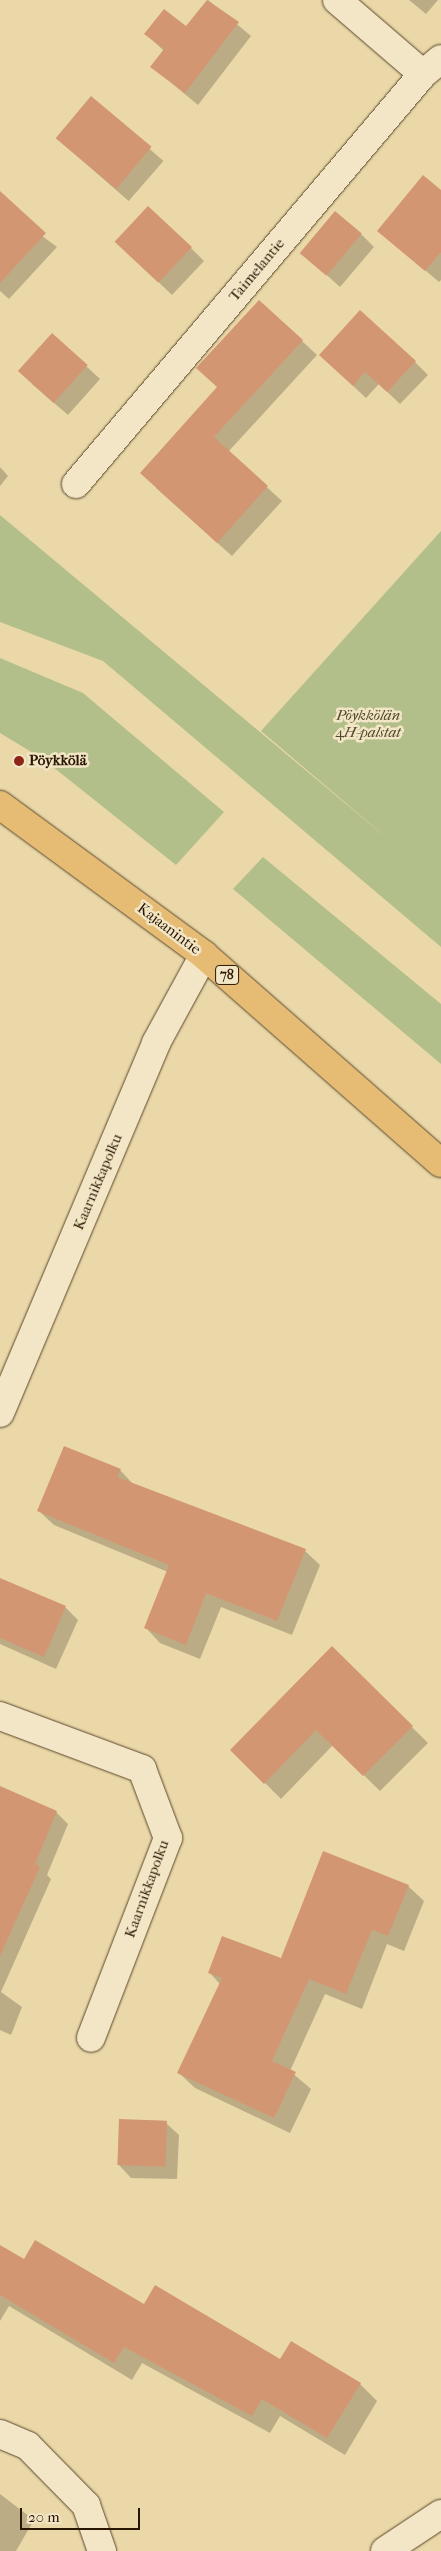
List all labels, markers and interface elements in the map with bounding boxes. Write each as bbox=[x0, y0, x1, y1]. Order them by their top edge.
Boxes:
street label: Taimelantie bbox=[225, 235, 289, 305]
park label: Pöykkölän 4H-palstat bbox=[335, 706, 401, 741]
place label: Pöykkölä bbox=[29, 752, 87, 770]
marker: Pöykkölä bbox=[13, 755, 25, 767]
street label: Kajaanintie bbox=[134, 899, 204, 959]
road number: 78 bbox=[214, 964, 240, 986]
street label: Kaarnikkapolku bbox=[70, 1131, 126, 1233]
street label: Kaarnikkapolku bbox=[121, 1838, 173, 1940]
scale bar bbox=[22, 2498, 142, 2530]
text: 20 m bbox=[28, 2508, 60, 2526]

